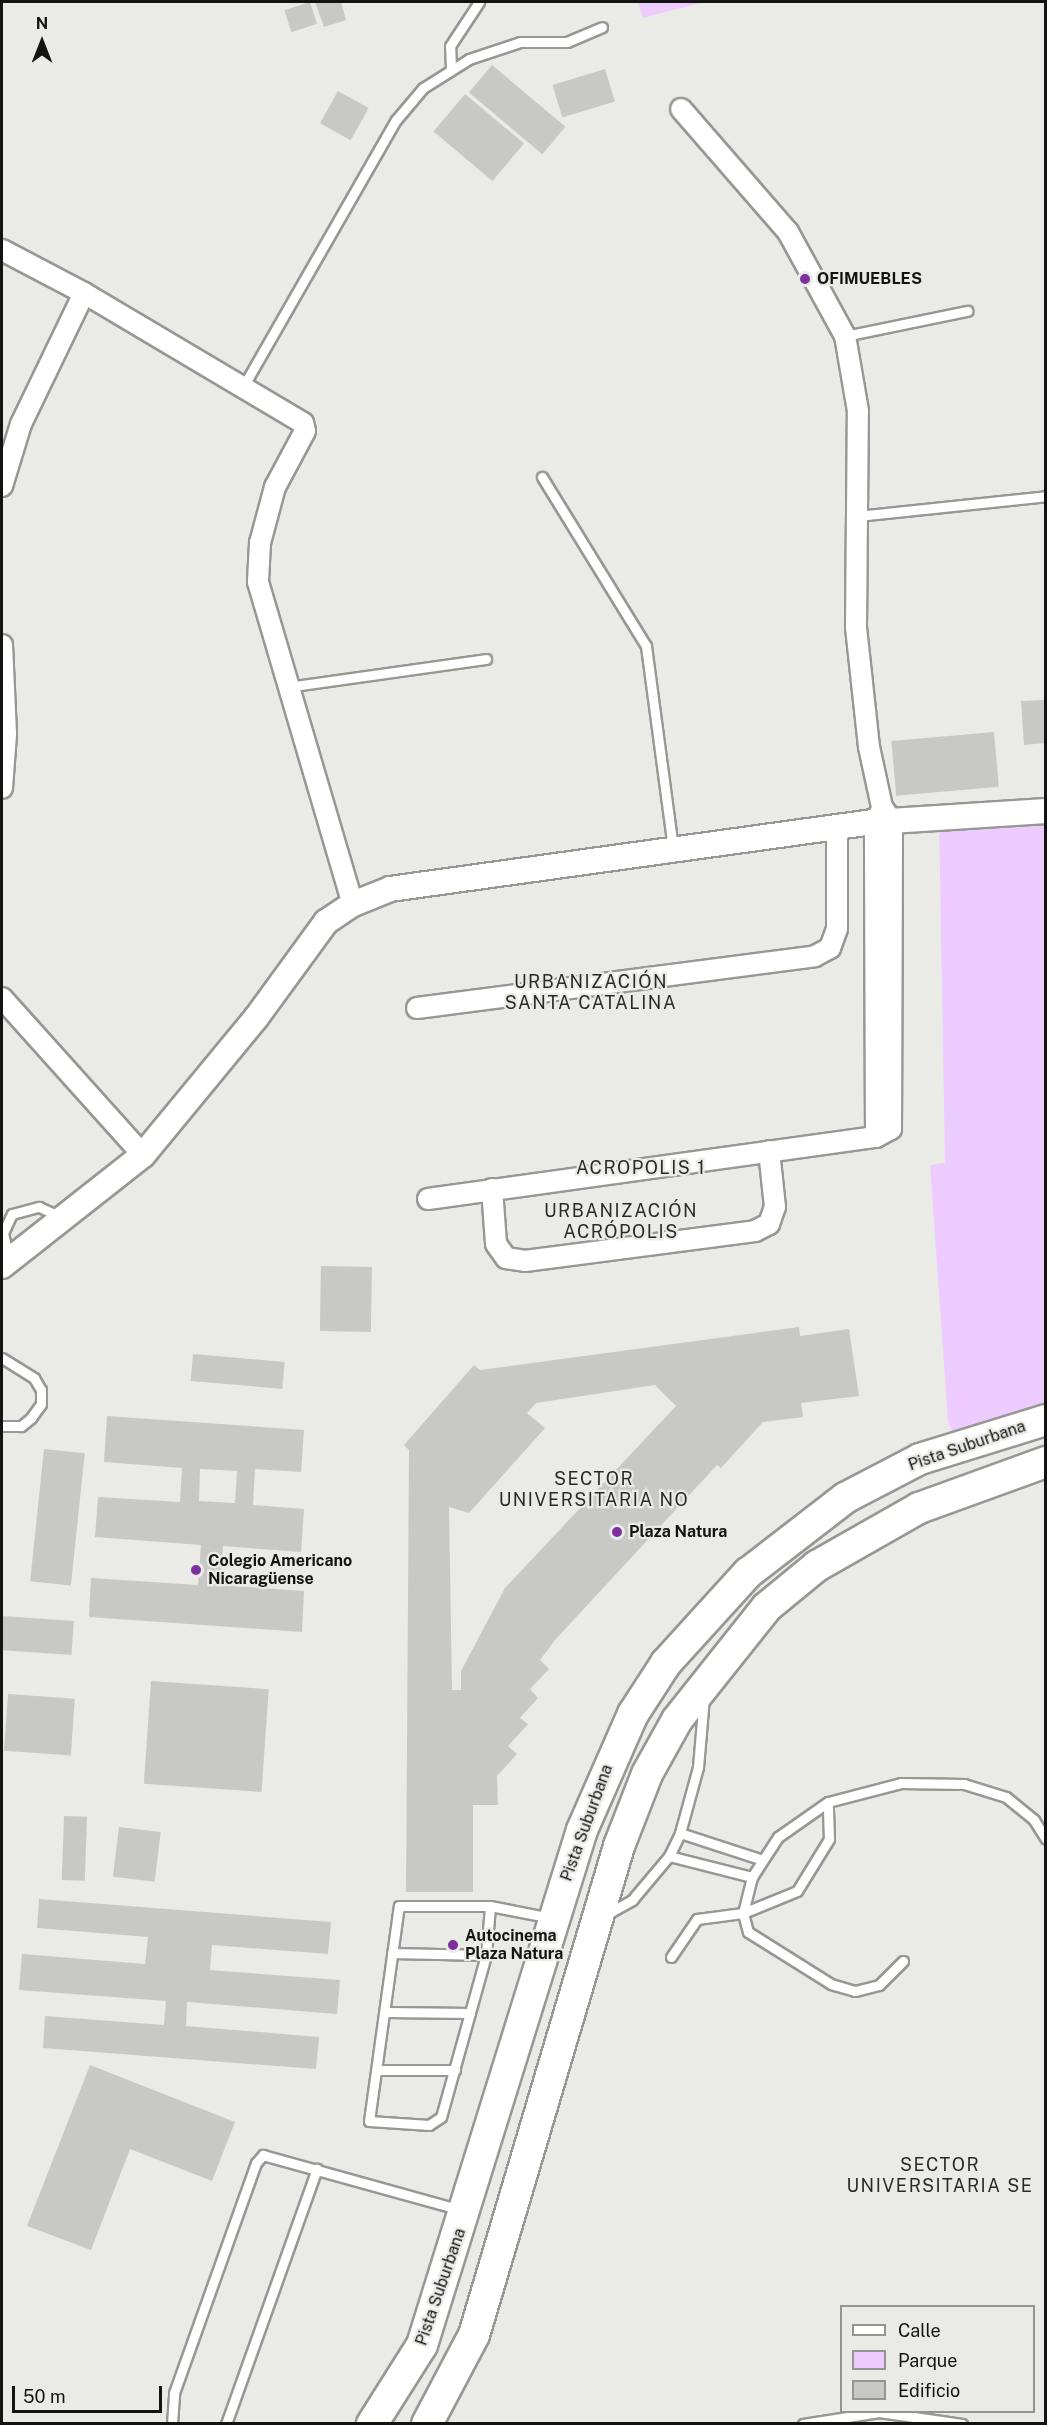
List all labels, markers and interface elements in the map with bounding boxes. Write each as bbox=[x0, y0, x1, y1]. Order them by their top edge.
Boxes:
north arrow bbox=[12, 12, 72, 72]
text: N bbox=[36, 14, 48, 33]
place label: OFIMUEBLES bbox=[817, 269, 922, 289]
marker: OFIMUEBLES bbox=[798, 272, 812, 286]
district label: URBANIZACIÓN SANTA CATALINA bbox=[505, 972, 677, 1014]
district label: ACROPOLIS 1 bbox=[576, 1157, 706, 1179]
district label: URBANIZACIÓN ACRÓPOLIS bbox=[544, 1201, 698, 1244]
street label: Pista Suburbana bbox=[906, 1417, 1028, 1475]
district label: SECTOR UNIVERSITARIA NO bbox=[499, 1469, 689, 1512]
place label: Plaza Natura bbox=[629, 1522, 727, 1542]
marker: Plaza Natura bbox=[610, 1525, 624, 1539]
place label: Colegio Americano Nicaragüense bbox=[208, 1551, 352, 1589]
marker: Colegio Americano Nicaragüense bbox=[189, 1563, 203, 1577]
street label: Pista Suburbana bbox=[557, 1762, 617, 1884]
place label: Autocinema Plaza Natura bbox=[465, 1926, 563, 1964]
marker: Autocinema Plaza Natura bbox=[446, 1938, 460, 1952]
district label: SECTOR UNIVERSITARIA SE bbox=[846, 2155, 1034, 2198]
street label: Pista Suburbana bbox=[412, 2226, 470, 2348]
legend bbox=[840, 2305, 1035, 2413]
text: Calle bbox=[898, 2320, 941, 2341]
text: Parque bbox=[898, 2350, 958, 2371]
scale bar bbox=[15, 2374, 165, 2412]
text: Edificio bbox=[898, 2380, 960, 2401]
text: 50 m bbox=[23, 2386, 66, 2407]

